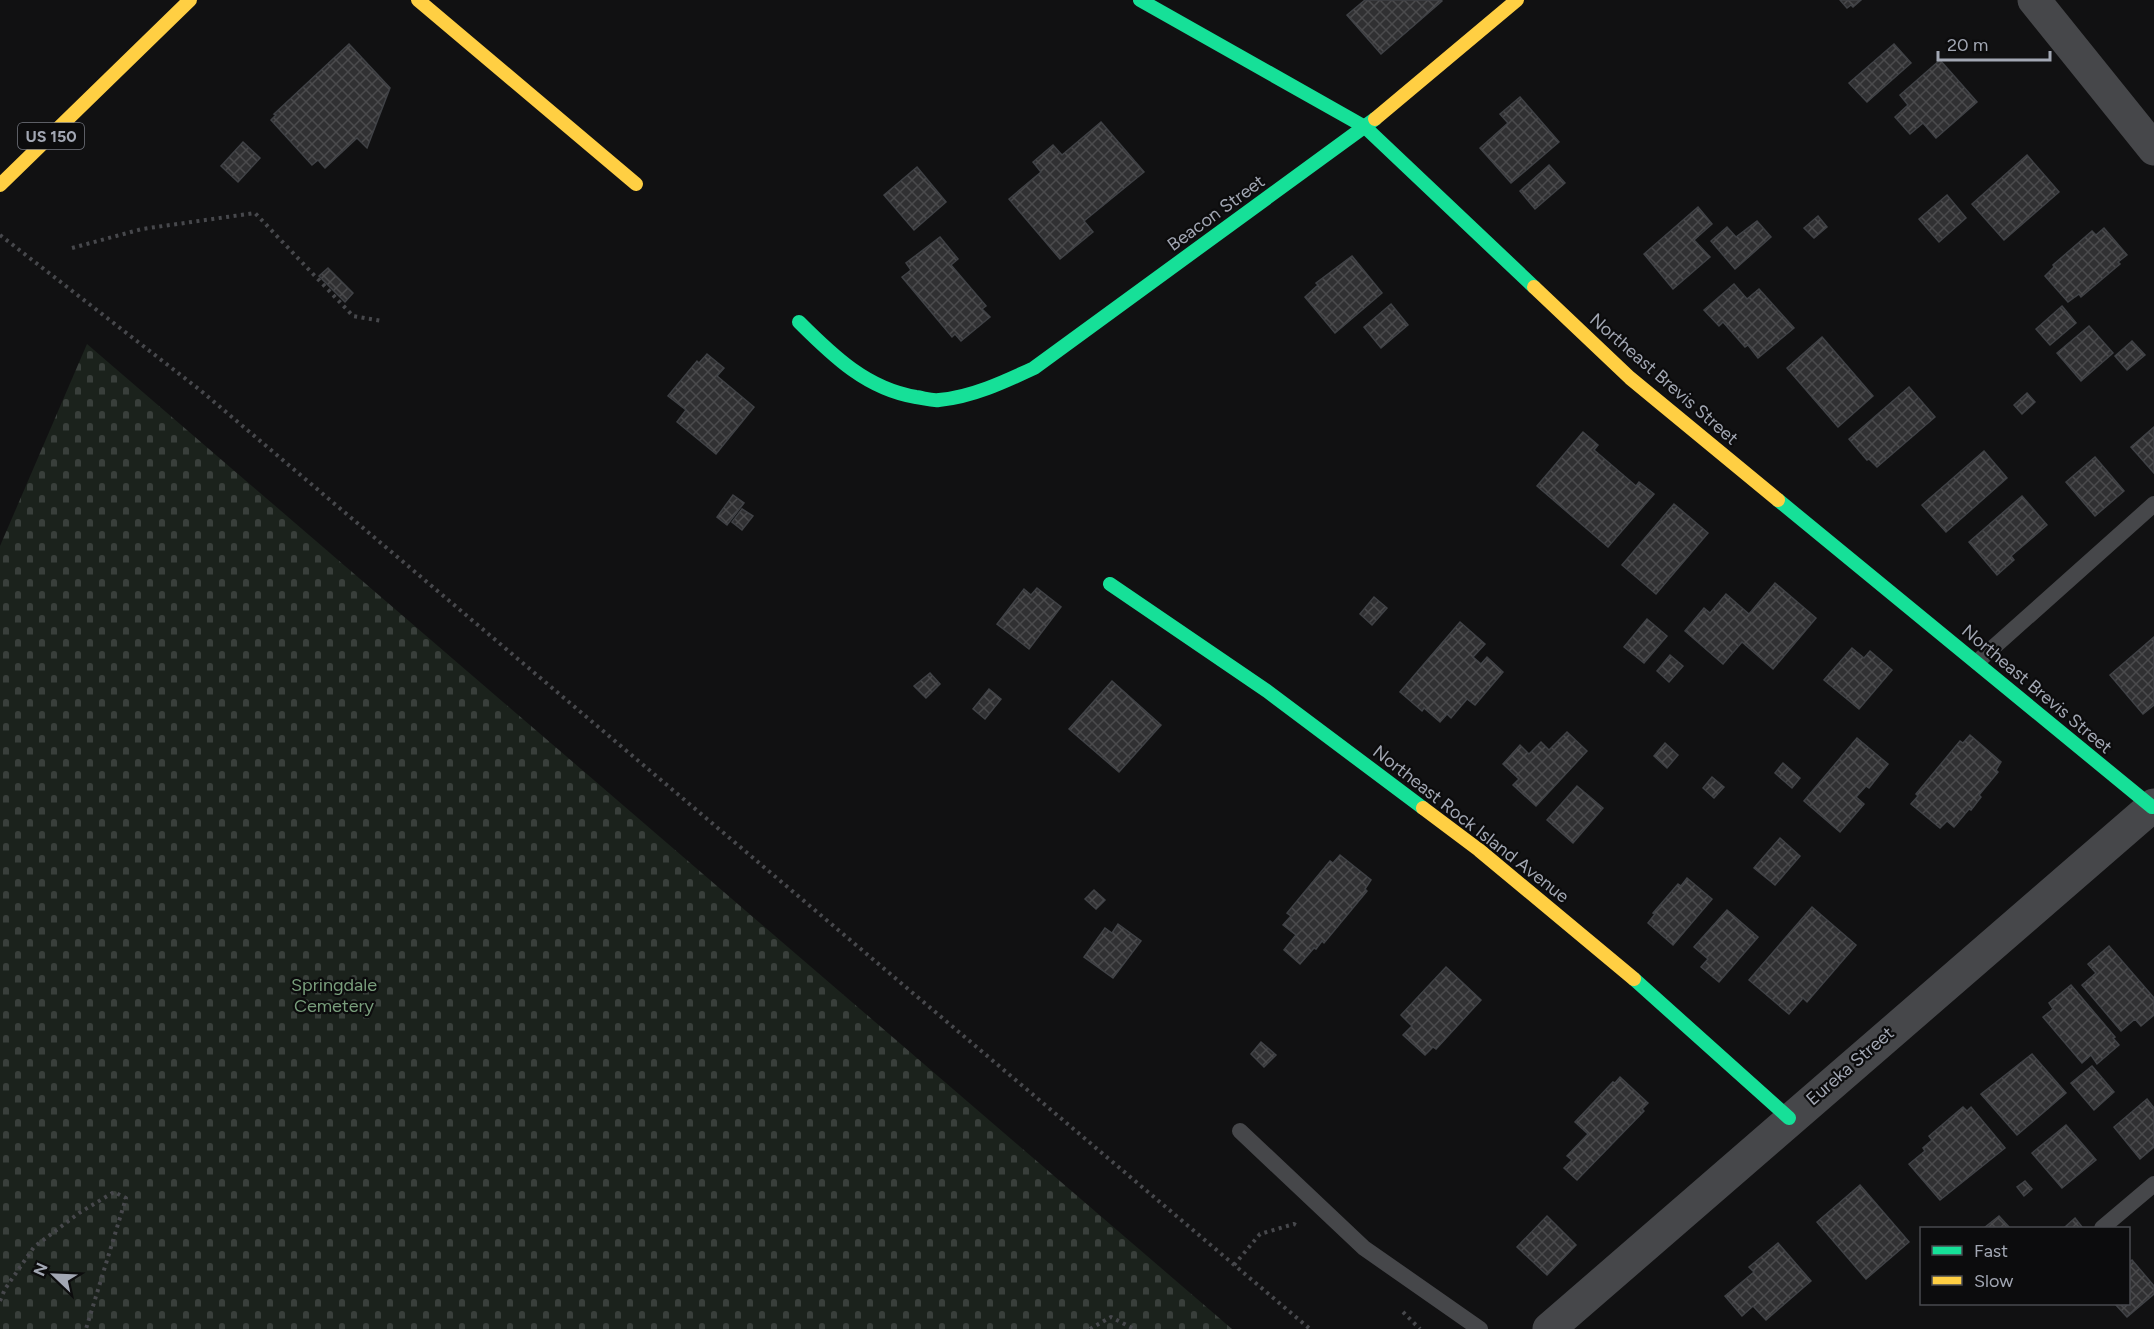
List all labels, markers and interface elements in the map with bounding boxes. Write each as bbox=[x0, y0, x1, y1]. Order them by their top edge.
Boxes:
scale bar bbox=[1938, 24, 2050, 62]
text: 20 m bbox=[1947, 34, 1988, 56]
road number: US 150 bbox=[18, 123, 84, 149]
street label: Beacon Street bbox=[1163, 170, 1269, 256]
street label: Northeast Brevis Street bbox=[1585, 309, 1743, 450]
street label: Northeast Brevis Street bbox=[1957, 620, 2117, 758]
street label: Northeast Rock Island Avenue bbox=[1369, 741, 1574, 908]
park label: Springdale Cemetery bbox=[291, 974, 377, 1017]
street label: Eureka Street bbox=[1802, 1022, 1899, 1110]
legend bbox=[1920, 1227, 2130, 1305]
text: Fast bbox=[1974, 1240, 2008, 1262]
north arrow bbox=[24, 1245, 84, 1305]
text: N bbox=[29, 1260, 52, 1279]
text: Slow bbox=[1974, 1270, 2013, 1292]

